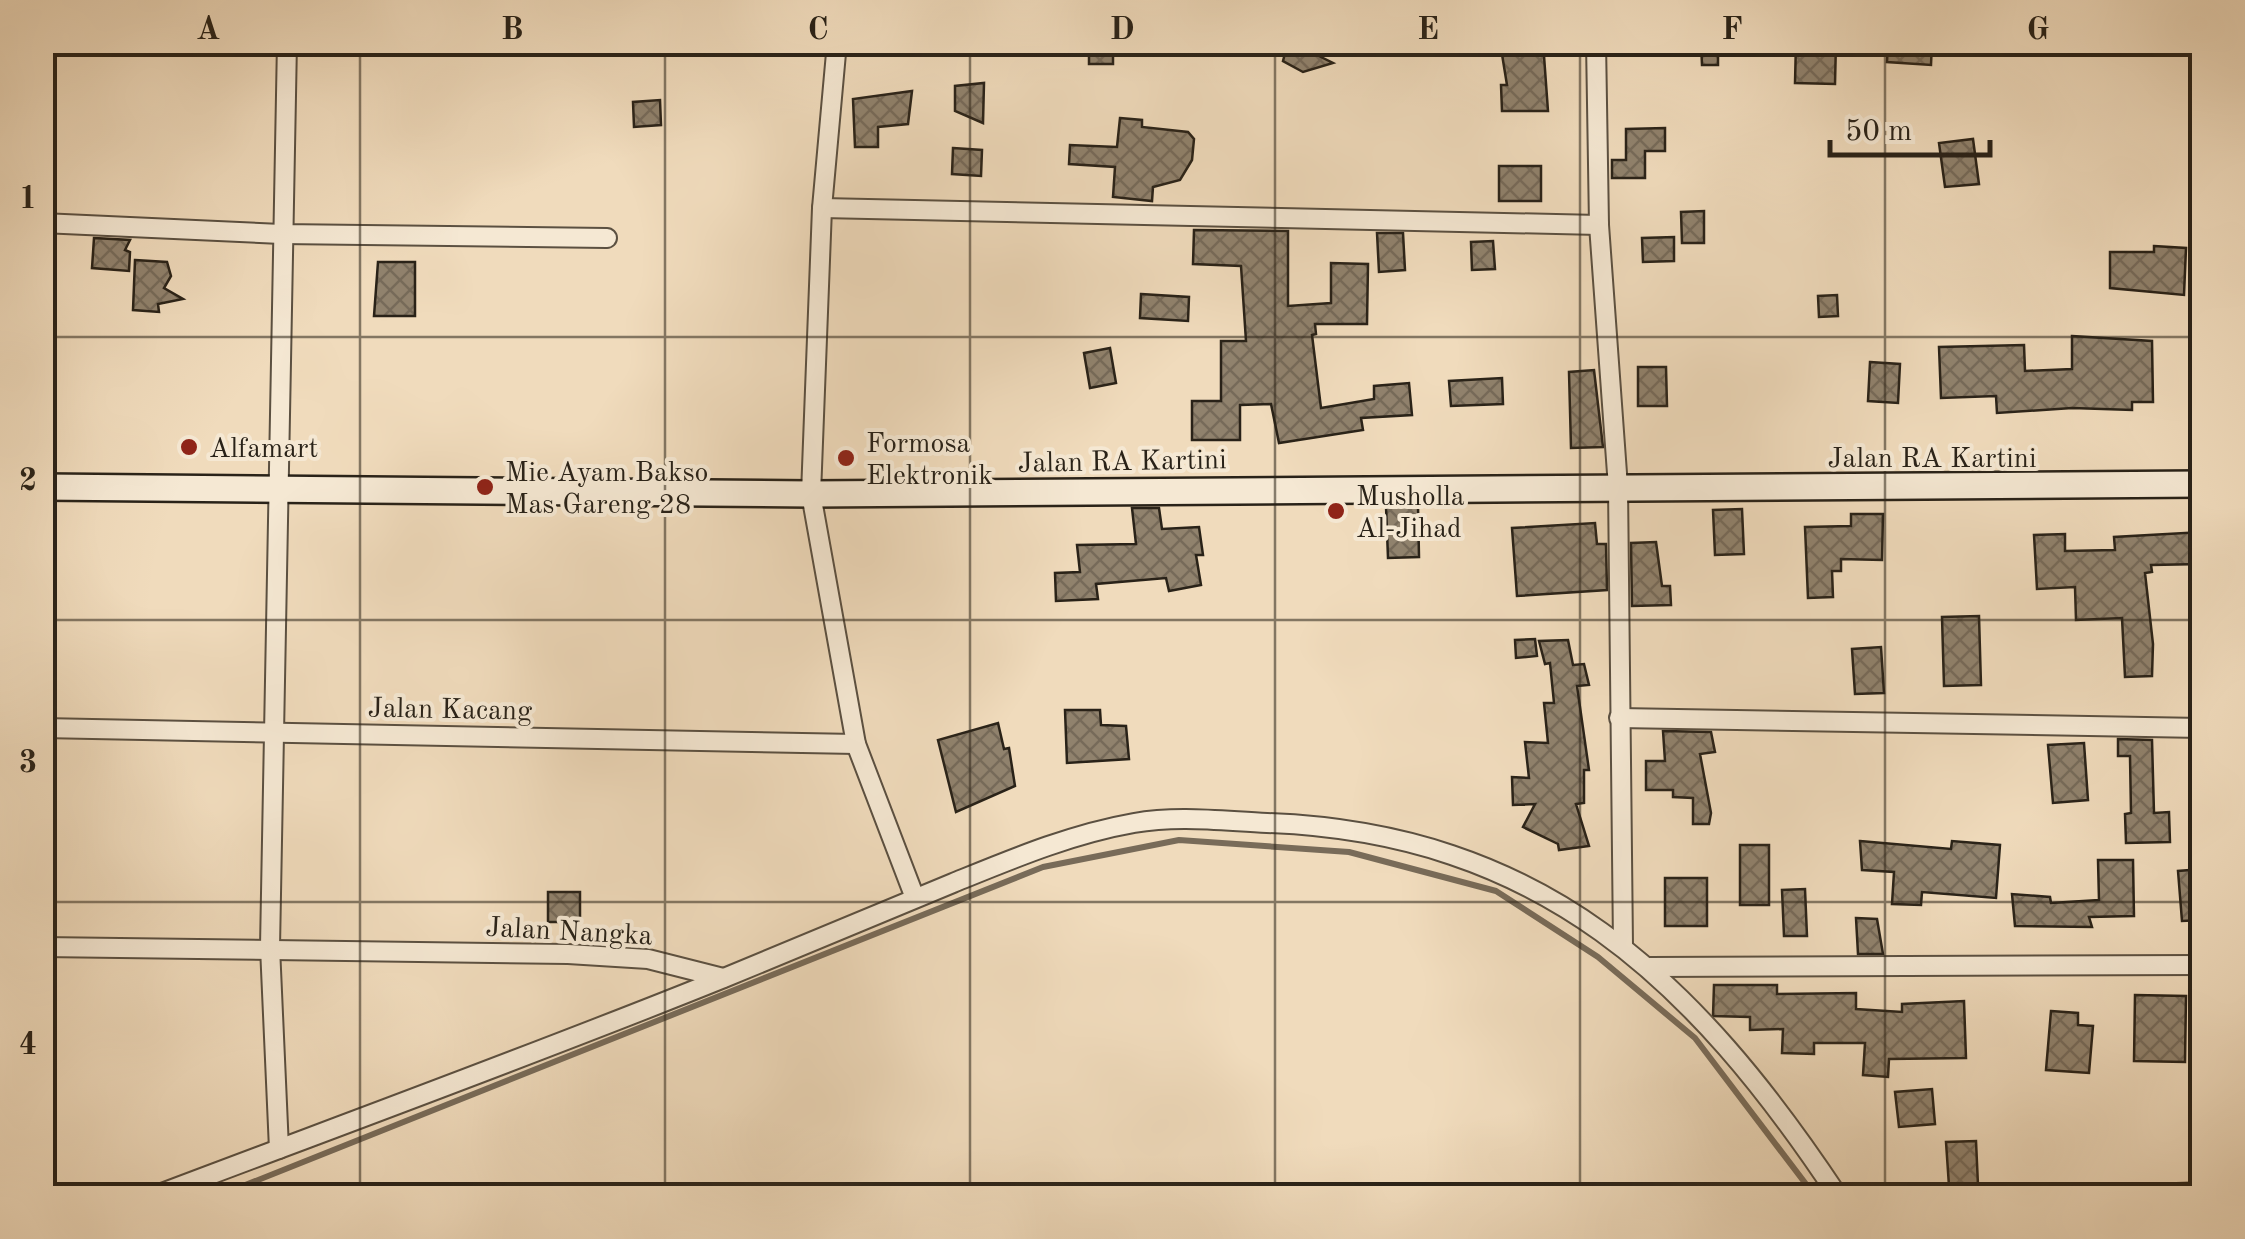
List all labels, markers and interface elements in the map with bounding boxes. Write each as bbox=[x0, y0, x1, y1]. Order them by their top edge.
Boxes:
text: A bbox=[196, 15, 220, 47]
text: B bbox=[501, 15, 523, 47]
text: C bbox=[807, 15, 829, 47]
text: D bbox=[1109, 15, 1135, 47]
text: E bbox=[1417, 15, 1439, 47]
text: F bbox=[1721, 15, 1743, 47]
text: G bbox=[2026, 15, 2050, 47]
scale bar bbox=[1830, 95, 1990, 157]
text: 50 m bbox=[1845, 117, 1912, 147]
text: 1 bbox=[19, 184, 37, 216]
place label: Formosa Elektronik bbox=[866, 431, 993, 491]
marker: Alfamart bbox=[178, 436, 200, 458]
place label: Alfamart bbox=[209, 436, 318, 464]
street label: Jalan RA Kartini bbox=[1827, 446, 2037, 474]
marker: Formosa Elektronik bbox=[835, 447, 857, 469]
street label: Jalan RA Kartini bbox=[1017, 447, 1227, 479]
place label: Mie Ayam Bakso Mas Gareng 28 bbox=[505, 460, 709, 520]
text: 2 bbox=[19, 466, 37, 498]
marker: Mie Ayam Bakso Mas Gareng 28 bbox=[474, 476, 496, 498]
place label: Musholla Al-Jihad bbox=[1356, 484, 1465, 544]
marker: Musholla Al-Jihad bbox=[1325, 500, 1347, 522]
street label: Jalan Kacang bbox=[367, 696, 532, 726]
text: 3 bbox=[19, 748, 37, 780]
street label: Jalan Nangka bbox=[485, 915, 653, 951]
text: 4 bbox=[19, 1030, 37, 1062]

